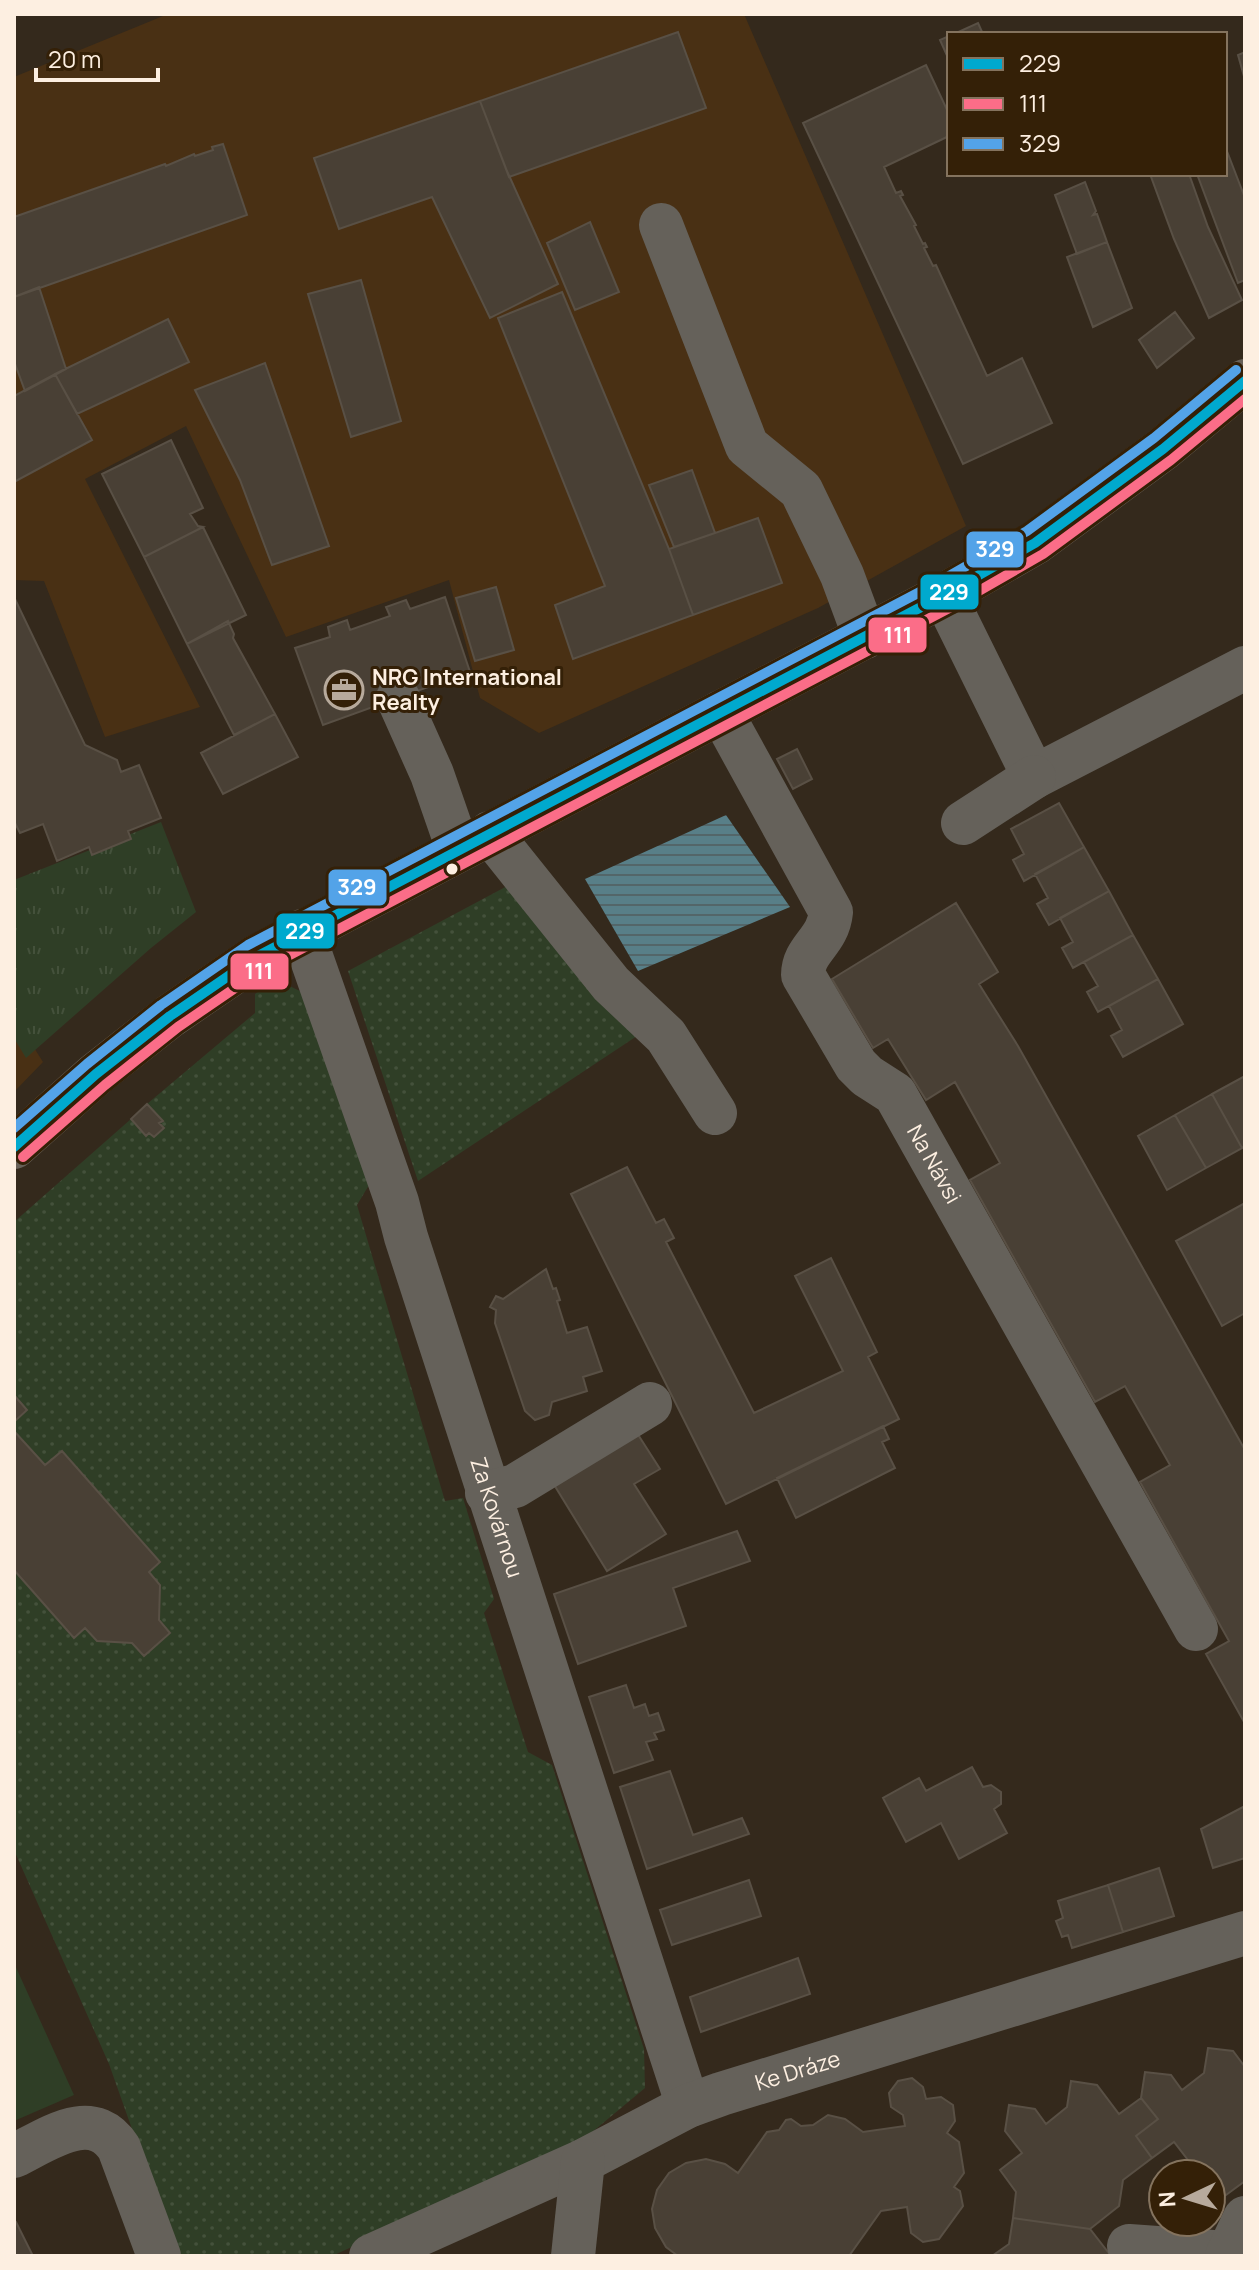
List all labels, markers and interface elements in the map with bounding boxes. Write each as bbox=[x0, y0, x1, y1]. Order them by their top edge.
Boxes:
scale bar bbox=[36, 32, 158, 82]
legend bbox=[947, 32, 1227, 176]
text: 20 m bbox=[48, 42, 101, 75]
text: 229 bbox=[1019, 46, 1061, 79]
text: 111 bbox=[1019, 86, 1047, 119]
text: 329 bbox=[1019, 126, 1061, 159]
line badge: 329 bbox=[965, 530, 1025, 569]
text: 329 bbox=[975, 534, 1015, 564]
line badge: 229 bbox=[919, 573, 980, 611]
text: 229 bbox=[929, 577, 969, 607]
line badge: 111 bbox=[867, 616, 928, 654]
text: 111 bbox=[884, 620, 912, 650]
place label: NRG International Realty bbox=[372, 662, 562, 717]
office icon: NRG International Realty bbox=[323, 669, 365, 711]
unlabelled marker bbox=[444, 861, 460, 877]
line badge: 329 bbox=[327, 868, 388, 907]
text: 329 bbox=[337, 872, 377, 902]
line badge: 229 bbox=[275, 912, 336, 950]
text: 229 bbox=[285, 916, 325, 946]
line badge: 111 bbox=[229, 952, 290, 991]
text: 111 bbox=[245, 956, 273, 986]
street label: Na Návsi bbox=[900, 1119, 969, 1209]
street label: Za Kovárnou bbox=[463, 1453, 530, 1581]
street label: Ke Dráze bbox=[751, 2043, 844, 2098]
north arrow bbox=[1147, 2158, 1227, 2238]
text: N bbox=[1152, 2190, 1183, 2208]

